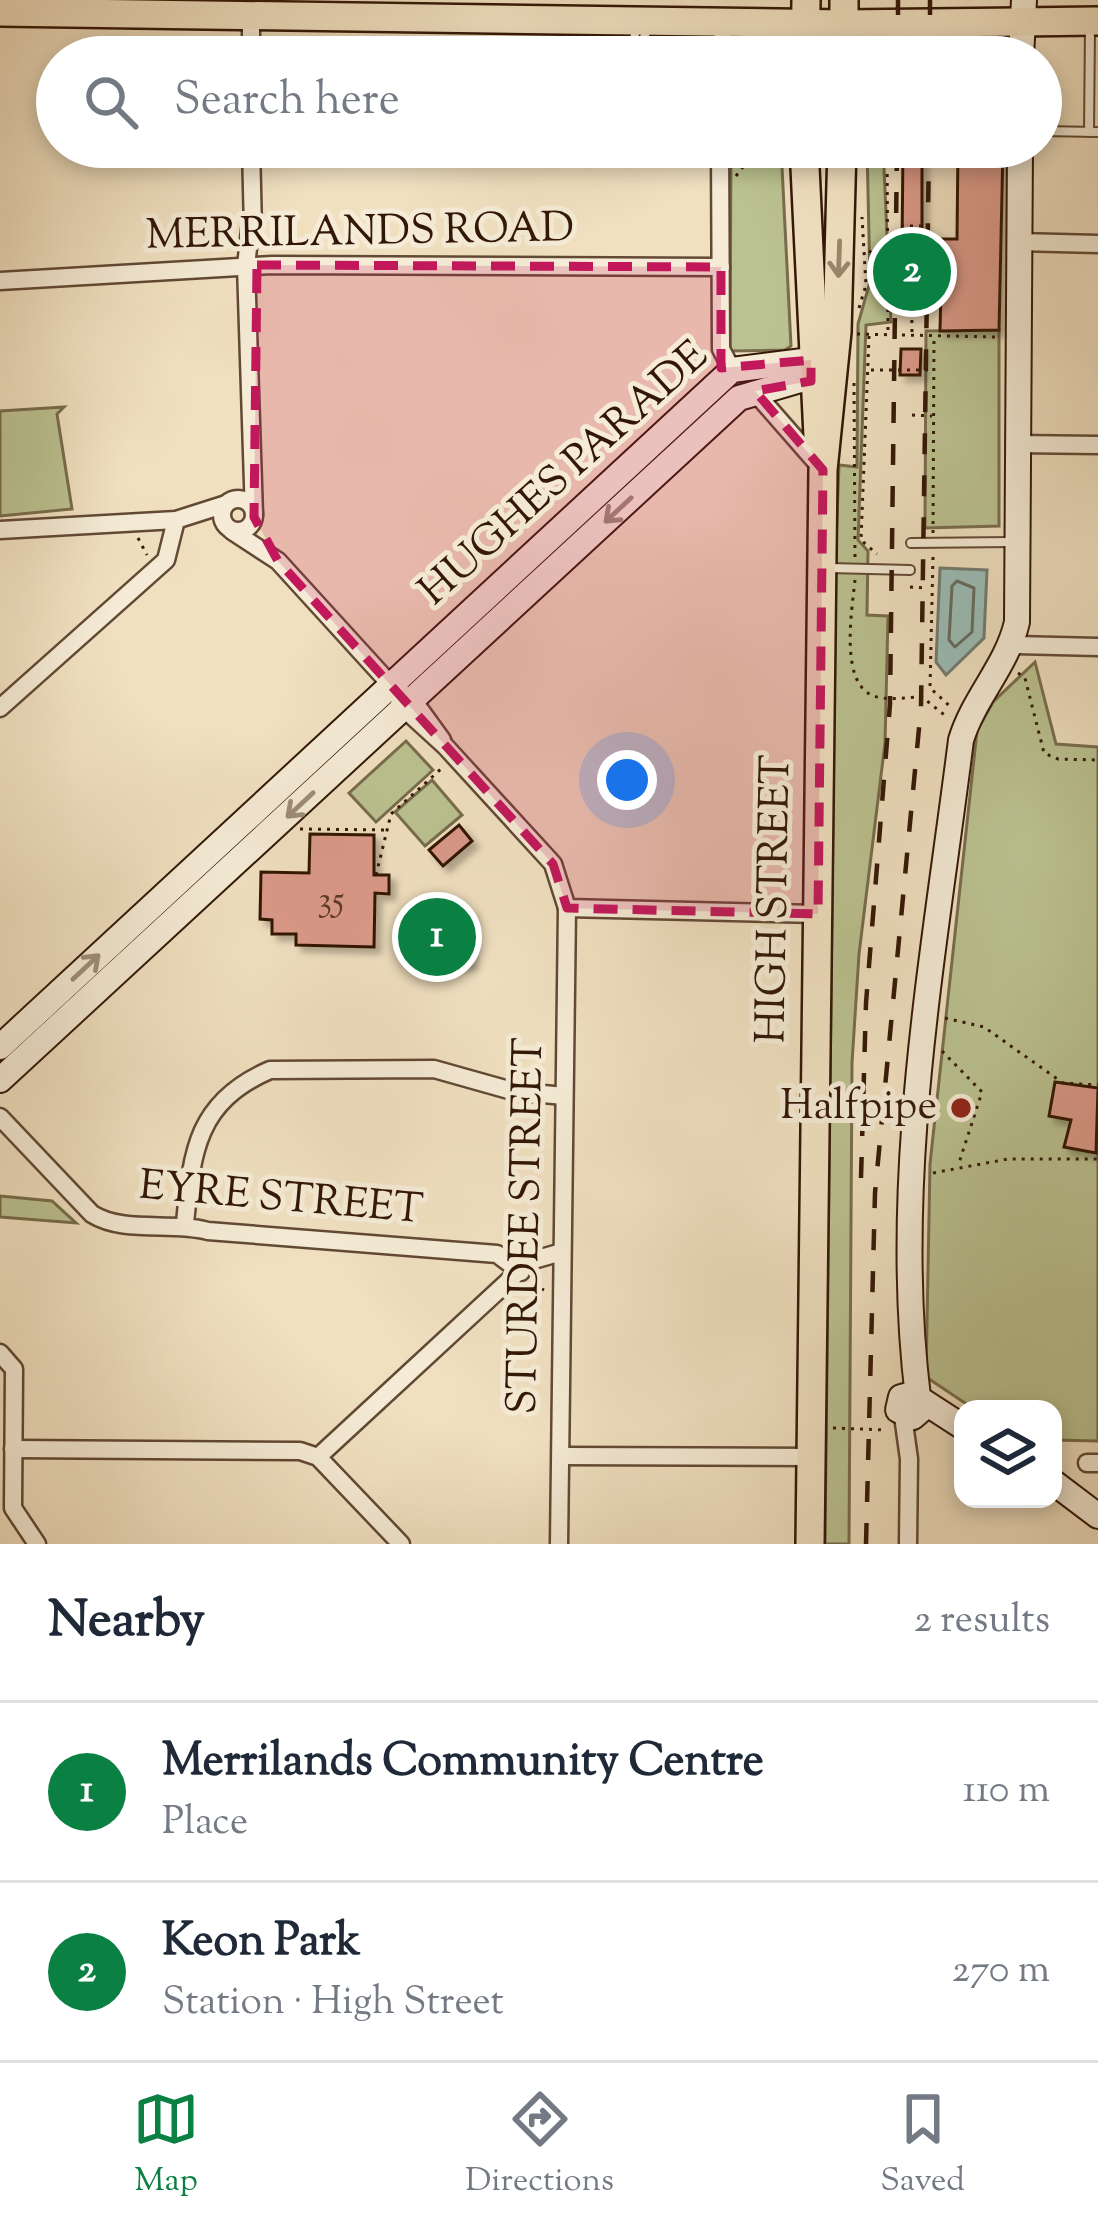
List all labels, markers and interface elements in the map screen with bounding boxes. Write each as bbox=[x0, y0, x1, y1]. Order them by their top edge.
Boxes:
search box bbox=[36, 36, 1062, 168]
icon: search bbox=[78, 69, 144, 135]
text: Search here bbox=[174, 70, 400, 135]
street label: MERRILANDS ROAD bbox=[145, 200, 575, 268]
pin: 2 bbox=[873, 227, 951, 317]
one-way arrow bbox=[827, 239, 850, 278]
street label: HUGHES PARADE bbox=[407, 329, 723, 621]
one-way arrow bbox=[603, 496, 633, 523]
your location bbox=[597, 750, 657, 810]
street label: HIGH STREET bbox=[743, 754, 809, 1044]
one-way arrow bbox=[286, 790, 315, 818]
house number: 35 bbox=[318, 876, 344, 928]
pin: 1 bbox=[398, 892, 476, 982]
one-way arrow bbox=[70, 954, 100, 981]
street label: STURDEE STREET bbox=[495, 1037, 561, 1415]
place label: Halfpipe bbox=[780, 1078, 937, 1138]
marker: Halfpipe bbox=[948, 1095, 974, 1121]
street label: EYRE STREET bbox=[137, 1158, 425, 1242]
map controls bbox=[954, 1400, 1062, 1508]
button: layers bbox=[954, 1400, 1062, 1508]
text: Nearby bbox=[48, 1586, 205, 1659]
text: 2 results bbox=[914, 1594, 1050, 1650]
text: Merrilands Community Centre bbox=[162, 1731, 764, 1796]
text: 1 bbox=[80, 1764, 94, 1820]
text: 110 m bbox=[963, 1764, 1050, 1820]
text: Place bbox=[162, 1796, 248, 1852]
text: Keon Park bbox=[162, 1911, 360, 1976]
text: 2 bbox=[78, 1944, 96, 2000]
text: 270 m bbox=[952, 1944, 1050, 2000]
text: Station · High Street bbox=[162, 1976, 504, 2032]
tab: Map bbox=[133, 2086, 199, 2206]
tab: Directions bbox=[465, 2086, 614, 2206]
tab: Saved bbox=[880, 2086, 965, 2206]

